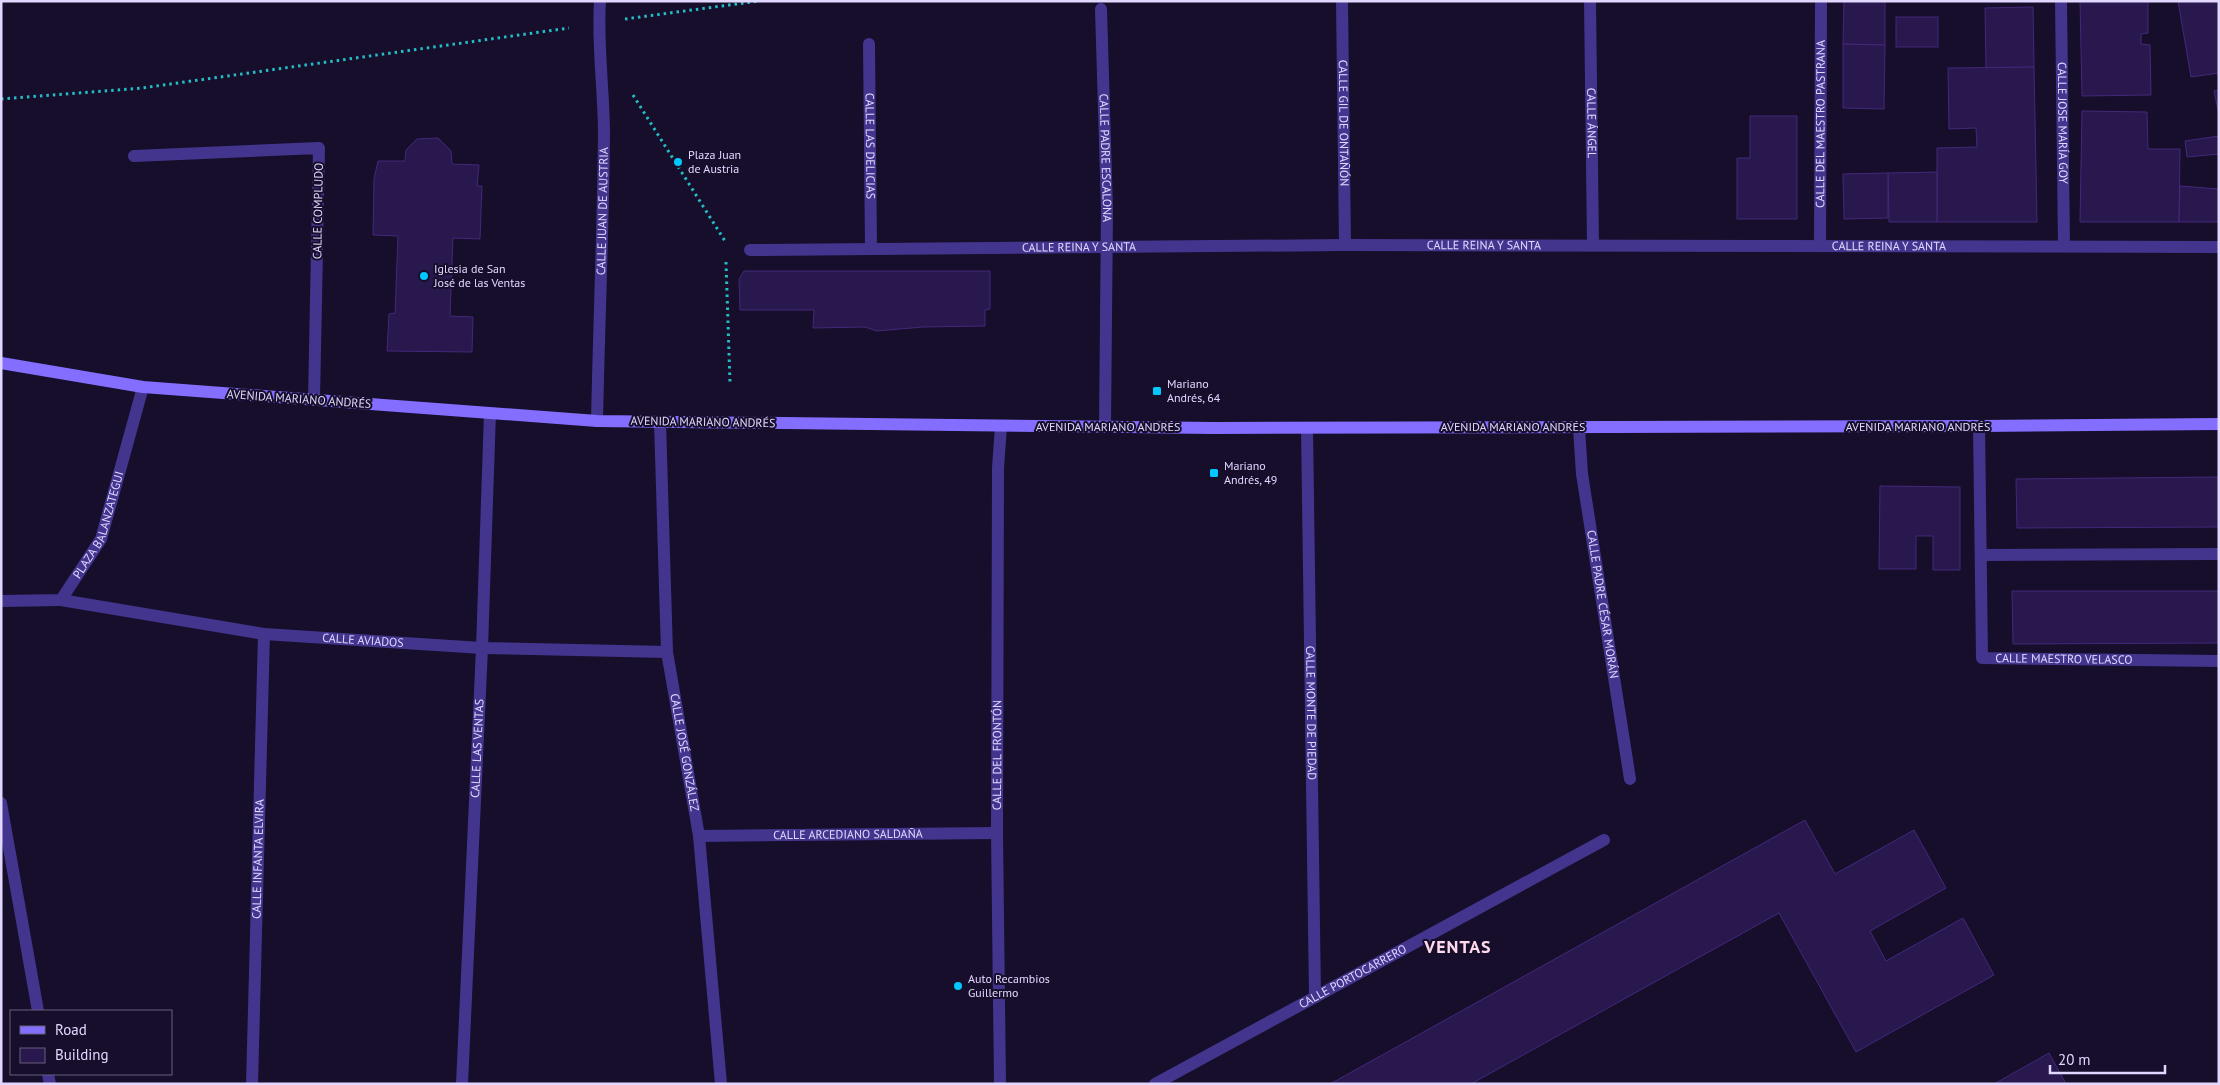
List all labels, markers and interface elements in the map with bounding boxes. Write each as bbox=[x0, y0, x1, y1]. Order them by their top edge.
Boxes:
street label: CALLE DEL MAESTRO PASTRANA bbox=[1812, 40, 1828, 208]
street label: CALLE GIL DE ONTAÑÓN bbox=[1336, 60, 1352, 186]
street label: CALLE JOSE MARÍA GOY bbox=[2055, 62, 2071, 184]
street label: CALLE ÁNGEL bbox=[1584, 88, 1600, 158]
street label: CALLE LAS DELICIAS bbox=[862, 93, 879, 199]
street label: CALLE PADRE ESCALONA bbox=[1097, 94, 1115, 222]
street label: CALLE JUAN DE AUSTRIA bbox=[593, 147, 611, 275]
place label: Plaza Juan de Austria bbox=[688, 147, 741, 176]
marker: Plaza Juan de Austria bbox=[672, 156, 684, 168]
street label: CALLE COMPLUDO bbox=[309, 163, 326, 259]
street label: CALLE REINA Y SANTA bbox=[1427, 237, 1541, 252]
street label: CALLE REINA Y SANTA bbox=[1832, 238, 1946, 253]
street label: CALLE REINA Y SANTA bbox=[1022, 239, 1136, 255]
place label: Iglesia de San José de las Ventas bbox=[433, 261, 525, 290]
marker: Iglesia de San José de las Ventas bbox=[418, 270, 430, 282]
place label: Mariano Andrés, 64 bbox=[1167, 376, 1221, 405]
marker: Mariano Andrés, 64 bbox=[1151, 385, 1163, 397]
street label: AVENIDA MARIANO ANDRÉS bbox=[226, 386, 372, 411]
street label: AVENIDA MARIANO ANDRÉS bbox=[631, 413, 775, 430]
street label: AVENIDA MARIANO ANDRÉS bbox=[1036, 419, 1180, 434]
street label: AVENIDA MARIANO ANDRÉS bbox=[1441, 419, 1585, 434]
street label: AVENIDA MARIANO ANDRÉS bbox=[1846, 419, 1990, 434]
place label: Mariano Andrés, 49 bbox=[1224, 458, 1277, 487]
marker: Mariano Andrés, 49 bbox=[1208, 467, 1220, 479]
street label: PLAZA BALANZATEGUI bbox=[69, 470, 126, 581]
street label: CALLE PADRE CÉSAR MORÁN bbox=[1584, 529, 1622, 679]
street label: CALLE AVIADOS bbox=[322, 630, 404, 650]
street label: CALLE MONTE DE PIEDAD bbox=[1303, 646, 1320, 780]
street label: CALLE MAESTRO VELASCO bbox=[1995, 650, 2133, 667]
street label: CALLE JOSÉ GONZÁLEZ bbox=[667, 692, 703, 813]
street label: CALLE LAS VENTAS bbox=[467, 699, 487, 798]
street label: CALLE DEL FRONTÓN bbox=[989, 700, 1004, 810]
street label: CALLE INFANTA ELVIRA bbox=[248, 799, 267, 919]
street label: CALLE ARCEDIANO SALDAÑA bbox=[773, 826, 923, 842]
district label: VENTAS bbox=[1423, 935, 1492, 958]
street label: CALLE PORTOCARRERO bbox=[1296, 941, 1409, 1011]
place label: Auto Recambios Guillermo bbox=[968, 971, 1050, 1000]
marker: Auto Recambios Guillermo bbox=[952, 980, 964, 992]
legend bbox=[10, 1010, 172, 1075]
text: Road bbox=[55, 1020, 87, 1039]
scale bar bbox=[2050, 1042, 2165, 1074]
text: Building bbox=[55, 1045, 109, 1064]
text: 20 m bbox=[2058, 1050, 2091, 1069]

